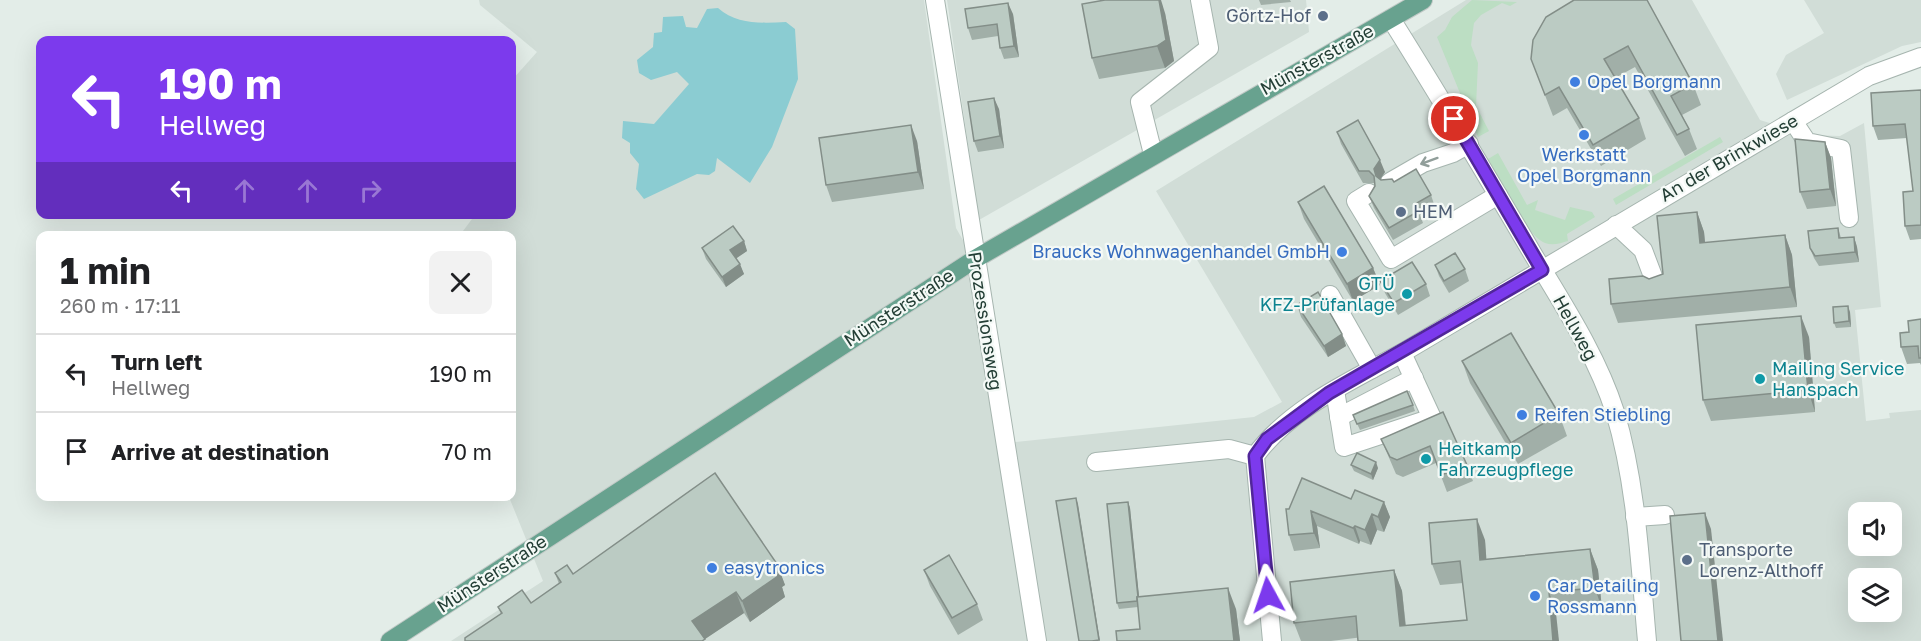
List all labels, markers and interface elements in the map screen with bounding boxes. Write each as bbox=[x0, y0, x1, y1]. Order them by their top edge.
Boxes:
place label: Görtz-Hof bbox=[1226, 4, 1311, 26]
marker: Görtz-Hof bbox=[1316, 9, 1330, 23]
street label: Münsterstraße bbox=[1256, 19, 1377, 99]
text: 190 m bbox=[159, 58, 282, 108]
icon: left bbox=[60, 60, 138, 138]
place label: Opel Borgmann bbox=[1587, 70, 1721, 92]
marker: Opel Borgmann bbox=[1568, 75, 1582, 89]
pin bbox=[1428, 93, 1479, 144]
icon: arrive bbox=[1437, 102, 1470, 135]
text: Hellweg bbox=[159, 109, 266, 141]
street label: An der Brinkwiese bbox=[1656, 109, 1801, 206]
marker: Werkstatt Opel Borgmann bbox=[1577, 128, 1591, 142]
place label: Werkstatt Opel Borgmann bbox=[1517, 143, 1651, 186]
one-way arrow bbox=[1420, 157, 1438, 168]
icon: left bbox=[165, 174, 198, 207]
icon: ahead bbox=[228, 174, 261, 207]
icon: ahead bbox=[291, 174, 324, 207]
icon: right bbox=[354, 174, 387, 207]
place label: HEM bbox=[1413, 200, 1453, 222]
marker: HEM bbox=[1394, 205, 1408, 219]
place label: Braucks Wohnwagenhandel GmbH bbox=[1032, 240, 1330, 262]
marker: Braucks Wohnwagenhandel GmbH bbox=[1335, 245, 1349, 259]
text: 1 min bbox=[60, 249, 151, 292]
street label: Prozessionsweg bbox=[964, 250, 1008, 392]
button: close bbox=[429, 251, 492, 314]
street label: Münsterstraße bbox=[840, 264, 957, 351]
place label: GTÜ KFZ-Prüfanlage bbox=[1260, 272, 1395, 315]
marker: GTÜ KFZ-Prüfanlage bbox=[1400, 287, 1414, 301]
street label: Hellweg bbox=[1549, 291, 1603, 364]
text: 260 m · 17:11 bbox=[60, 293, 181, 317]
text: Turn left bbox=[111, 348, 202, 375]
icon: left bbox=[60, 357, 93, 390]
place label: Mailing Service Hanspach bbox=[1772, 357, 1904, 400]
text: 190 m bbox=[429, 360, 492, 387]
marker: Mailing Service Hanspach bbox=[1753, 372, 1767, 386]
text: Hellweg bbox=[111, 375, 190, 399]
place label: Reifen Stiebling bbox=[1534, 403, 1671, 425]
marker: Reifen Stiebling bbox=[1515, 408, 1529, 422]
icon: arrive bbox=[60, 435, 93, 468]
place label: Heitkamp Fahrzeugpflege bbox=[1438, 437, 1573, 480]
text: Arrive at destination bbox=[111, 438, 329, 465]
text: 70 m bbox=[442, 438, 492, 465]
marker: Heitkamp Fahrzeugpflege bbox=[1419, 452, 1433, 466]
map controls bbox=[1848, 502, 1902, 622]
button: sound bbox=[1848, 502, 1902, 556]
street label: Münsterstraße bbox=[433, 530, 550, 617]
place label: Transporte Lorenz-Althoff bbox=[1699, 538, 1824, 581]
marker: Transporte Lorenz-Althoff bbox=[1680, 553, 1694, 567]
place label: easytronics bbox=[724, 556, 825, 578]
marker: easytronics bbox=[705, 561, 719, 575]
position arrow bbox=[1236, 563, 1300, 627]
button: layers bbox=[1848, 568, 1902, 622]
place label: Car Detailing Rossmann bbox=[1547, 574, 1659, 617]
marker: Car Detailing Rossmann bbox=[1528, 589, 1542, 603]

